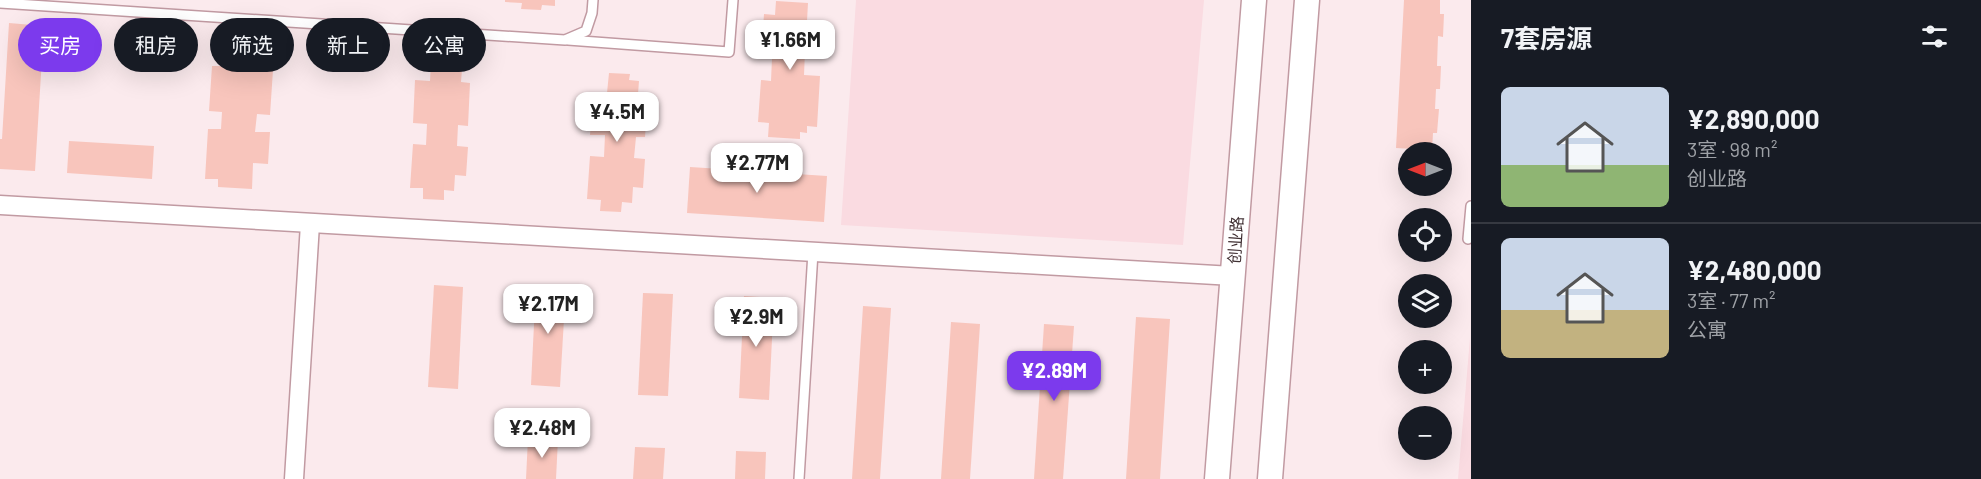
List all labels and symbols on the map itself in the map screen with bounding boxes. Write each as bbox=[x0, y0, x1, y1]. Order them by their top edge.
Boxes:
pin: ¥1.66M bbox=[741, 20, 839, 71]
pin: ¥4.5M bbox=[575, 92, 659, 143]
north arrow bbox=[1398, 142, 1452, 196]
pin: ¥2.77M bbox=[708, 143, 806, 194]
street label: 创业路 bbox=[1224, 215, 1246, 265]
pin: ¥2.17M bbox=[499, 284, 597, 335]
pin: ¥2.9M bbox=[714, 297, 798, 348]
pin: ¥2.89M bbox=[1005, 351, 1103, 402]
pin: ¥2.48M bbox=[493, 408, 591, 459]

